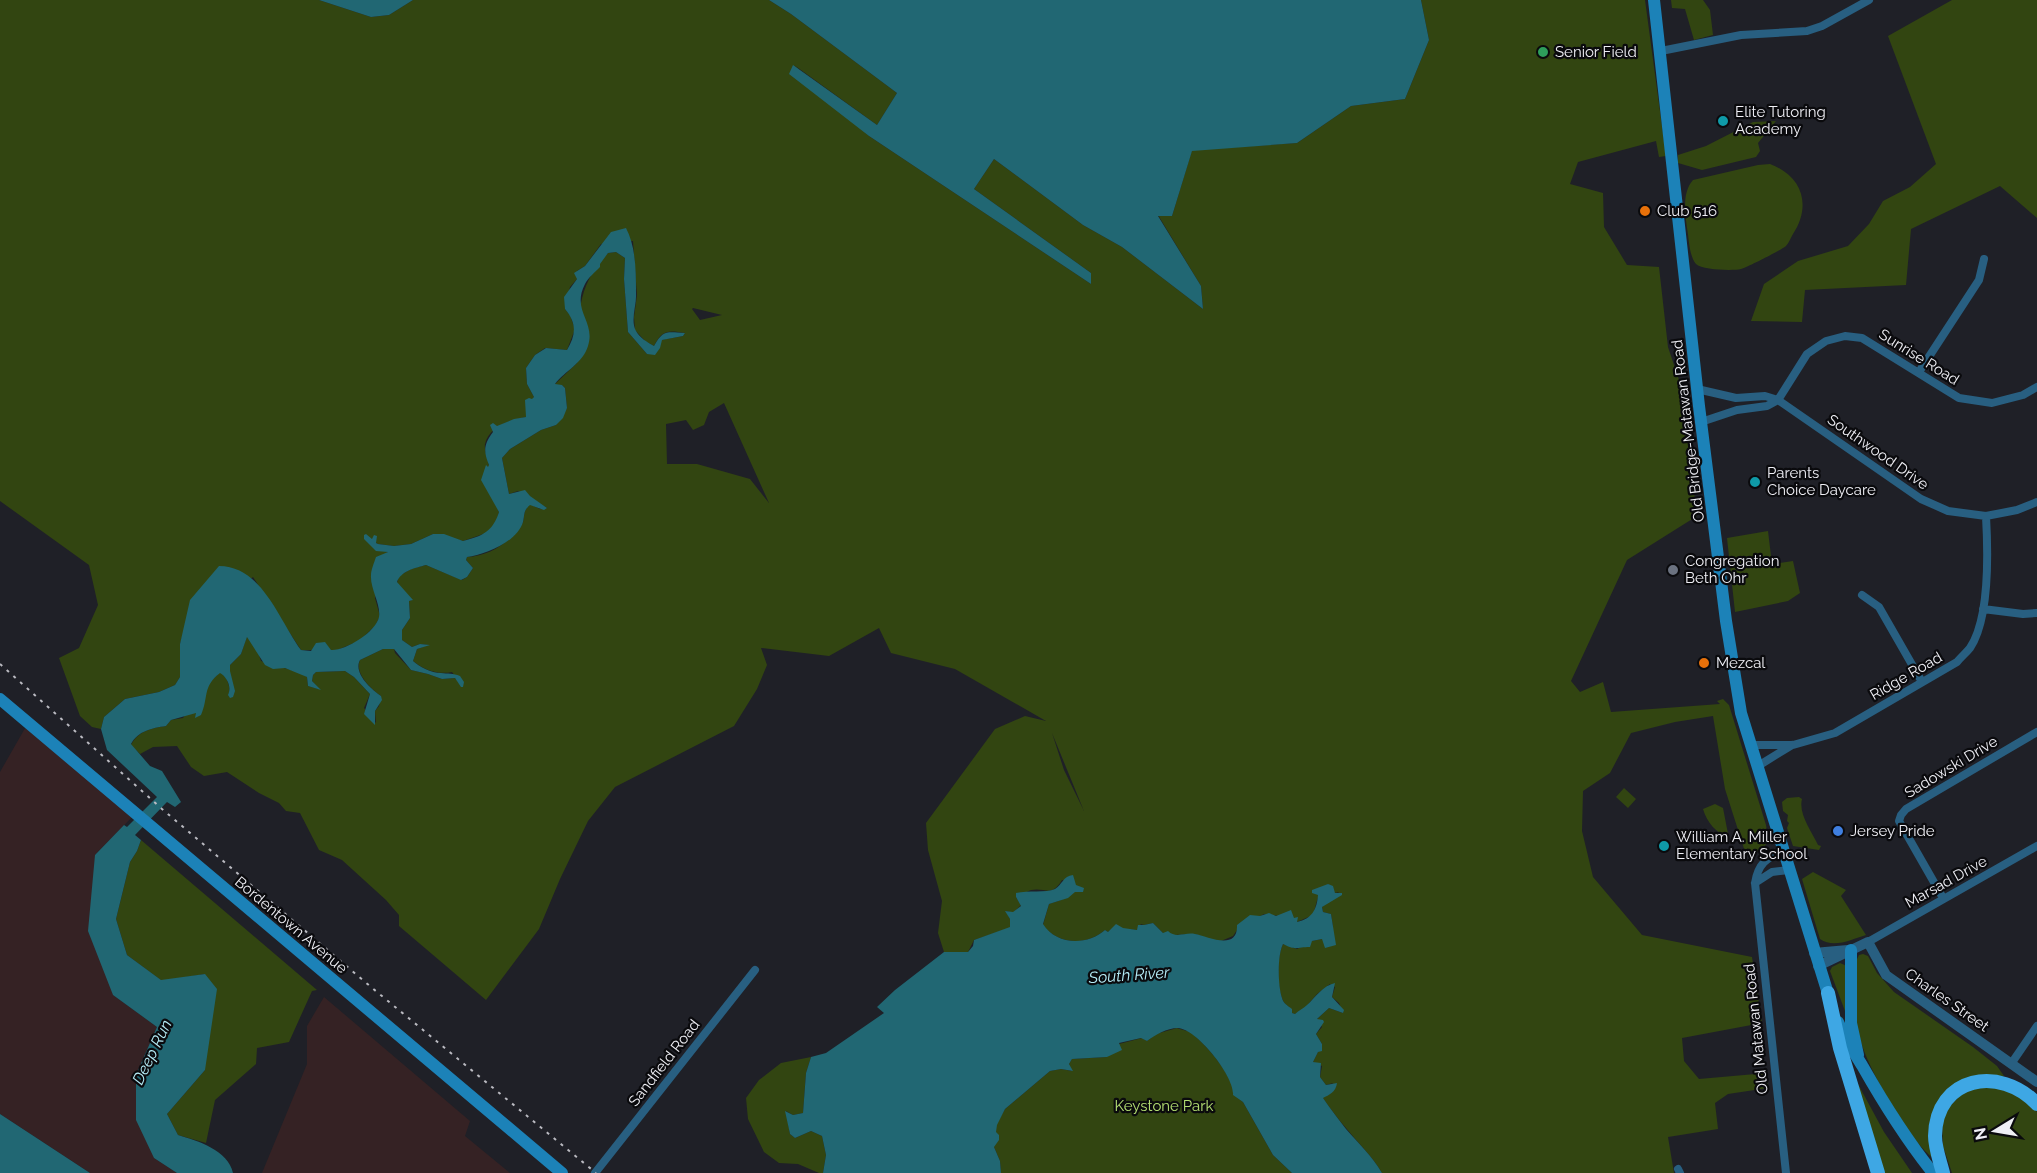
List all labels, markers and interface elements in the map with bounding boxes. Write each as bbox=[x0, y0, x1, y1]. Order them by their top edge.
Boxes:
place label: Senior Field bbox=[1555, 43, 1637, 61]
marker: Senior Field bbox=[1536, 45, 1550, 59]
place label: Elite Tutoring Academy bbox=[1735, 103, 1826, 138]
marker: Elite Tutoring Academy bbox=[1716, 114, 1730, 128]
place label: Club 516 bbox=[1657, 202, 1717, 220]
marker: Club 516 bbox=[1638, 204, 1652, 218]
street label: Sunrise Road bbox=[1876, 325, 1962, 389]
street label: Old Bridge-Matawan Road bbox=[1668, 339, 1708, 523]
street label: Southwood Drive bbox=[1824, 410, 1932, 494]
place label: Parents Choice Daycare bbox=[1767, 464, 1876, 499]
marker: Parents Choice Daycare bbox=[1748, 475, 1762, 489]
place label: Congregation Beth Ohr bbox=[1685, 552, 1779, 587]
marker: Congregation Beth Ohr bbox=[1666, 563, 1680, 577]
street label: Ridge Road bbox=[1867, 648, 1945, 704]
place label: Mezcal bbox=[1716, 654, 1766, 672]
marker: Mezcal bbox=[1697, 656, 1711, 670]
street label: Sadowski Drive bbox=[1901, 732, 2001, 802]
place label: Jersey Pride bbox=[1850, 822, 1935, 840]
marker: Jersey Pride bbox=[1831, 824, 1845, 838]
place label: William A. Miller Elementary School bbox=[1676, 828, 1808, 863]
marker: William A. Miller Elementary School bbox=[1657, 839, 1671, 853]
street label: Marsad Drive bbox=[1902, 852, 1990, 912]
street label: Bordentown Avenue bbox=[231, 873, 351, 977]
water label: South River bbox=[1087, 963, 1170, 987]
street label: Old Matawan Road bbox=[1740, 963, 1772, 1095]
street label: Charles Street bbox=[1902, 965, 1992, 1035]
street label: Sandfield Road bbox=[625, 1016, 703, 1110]
water label: Deep Run bbox=[128, 1017, 176, 1087]
park label: Keystone Park bbox=[1115, 1097, 1213, 1115]
north arrow bbox=[1965, 1101, 2025, 1161]
text: N bbox=[1970, 1126, 1991, 1142]

